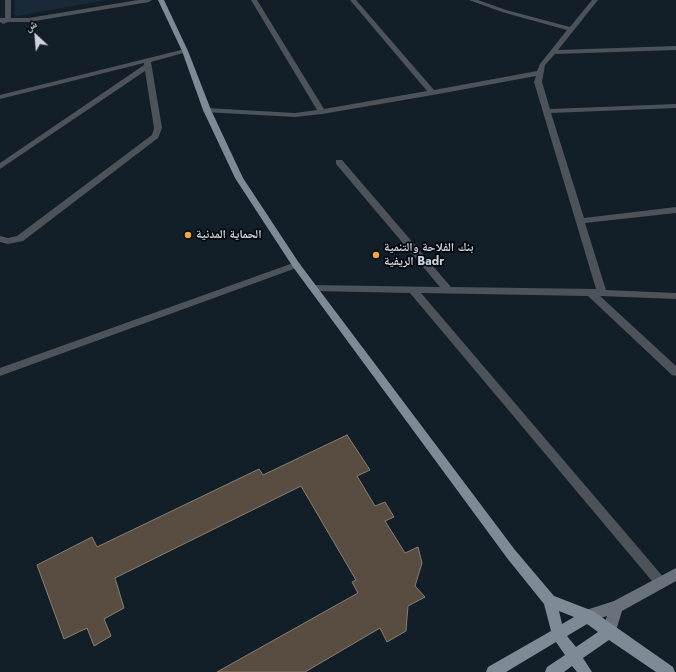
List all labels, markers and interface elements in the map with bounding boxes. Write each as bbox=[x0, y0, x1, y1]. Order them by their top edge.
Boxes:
text: ش bbox=[22, 15, 39, 35]
north arrow bbox=[16, 16, 56, 56]
place label: الحماية المدنية bbox=[196, 228, 262, 242]
marker: الحماية المدنية bbox=[183, 230, 193, 240]
place label: بنك الفلاحة والتنمية الريفية Badr bbox=[384, 241, 474, 269]
marker: بنك الفلاحة والتنمية الريفية Badr bbox=[371, 250, 381, 260]

